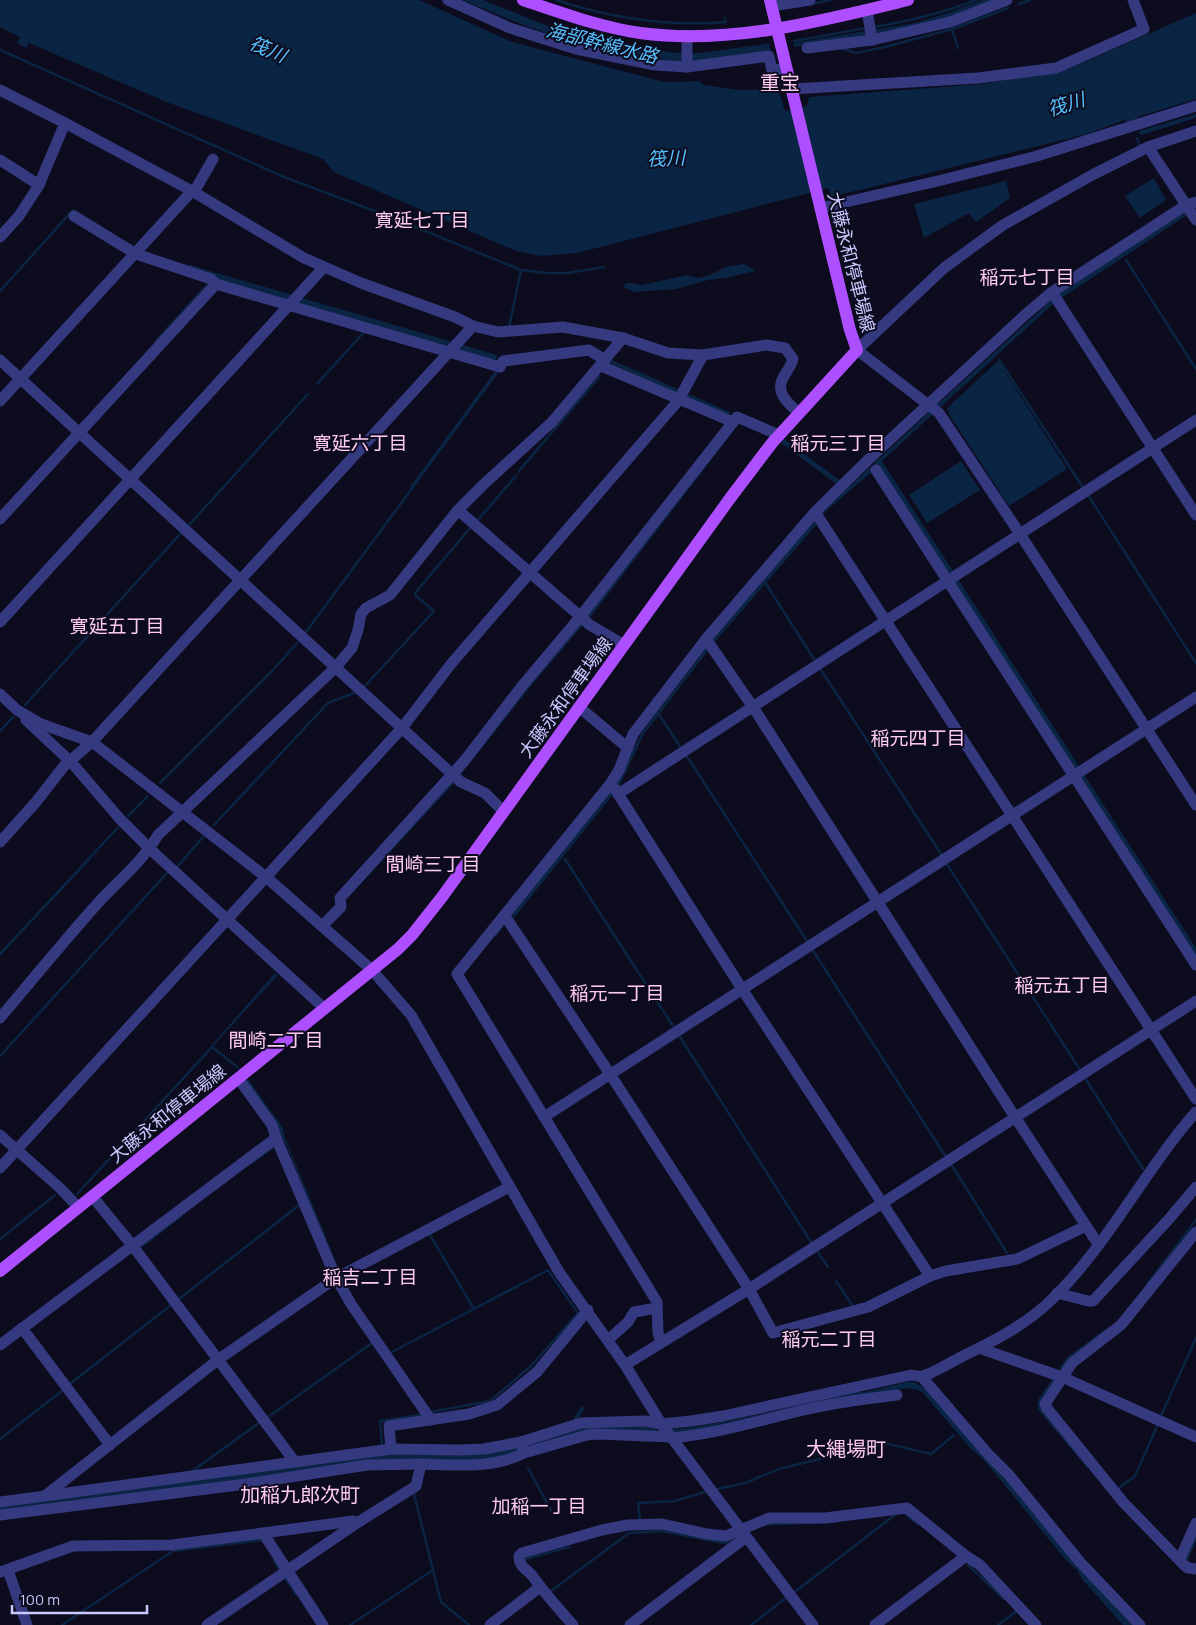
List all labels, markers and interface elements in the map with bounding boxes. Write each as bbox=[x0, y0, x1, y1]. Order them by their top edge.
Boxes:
water label: 海部幹線水路 bbox=[544, 17, 662, 70]
water label: 筏川 bbox=[245, 30, 292, 69]
district label: 重宝 bbox=[760, 69, 800, 96]
water label: 筏川 bbox=[1044, 85, 1090, 122]
water label: 筏川 bbox=[647, 144, 687, 172]
street label: 大藤永和停車場線 bbox=[823, 189, 881, 335]
district label: 寛延七丁目 bbox=[374, 207, 470, 233]
district label: 稲元七丁目 bbox=[979, 264, 1075, 290]
district label: 寛延六丁目 bbox=[312, 430, 408, 456]
district label: 稲元三丁目 bbox=[790, 430, 886, 456]
district label: 寛延五丁目 bbox=[69, 613, 165, 639]
street label: 大藤永和停車場線 bbox=[513, 632, 617, 762]
district label: 稲元四丁目 bbox=[870, 725, 966, 751]
district label: 間崎三丁目 bbox=[385, 851, 481, 877]
district label: 稲元五丁目 bbox=[1014, 972, 1110, 998]
district label: 稲元一丁目 bbox=[569, 980, 665, 1006]
district label: 間崎二丁目 bbox=[228, 1027, 324, 1053]
street label: 大藤永和停車場線 bbox=[103, 1058, 231, 1168]
district label: 稲吉二丁目 bbox=[322, 1264, 418, 1290]
district label: 稲元二丁目 bbox=[781, 1326, 877, 1352]
district label: 大縄場町 bbox=[806, 1435, 886, 1462]
district label: 加稲九郎次町 bbox=[240, 1481, 360, 1508]
district label: 加稲一丁目 bbox=[491, 1493, 587, 1519]
scale bar bbox=[12, 1582, 148, 1614]
text: 100 m bbox=[20, 1589, 60, 1610]

